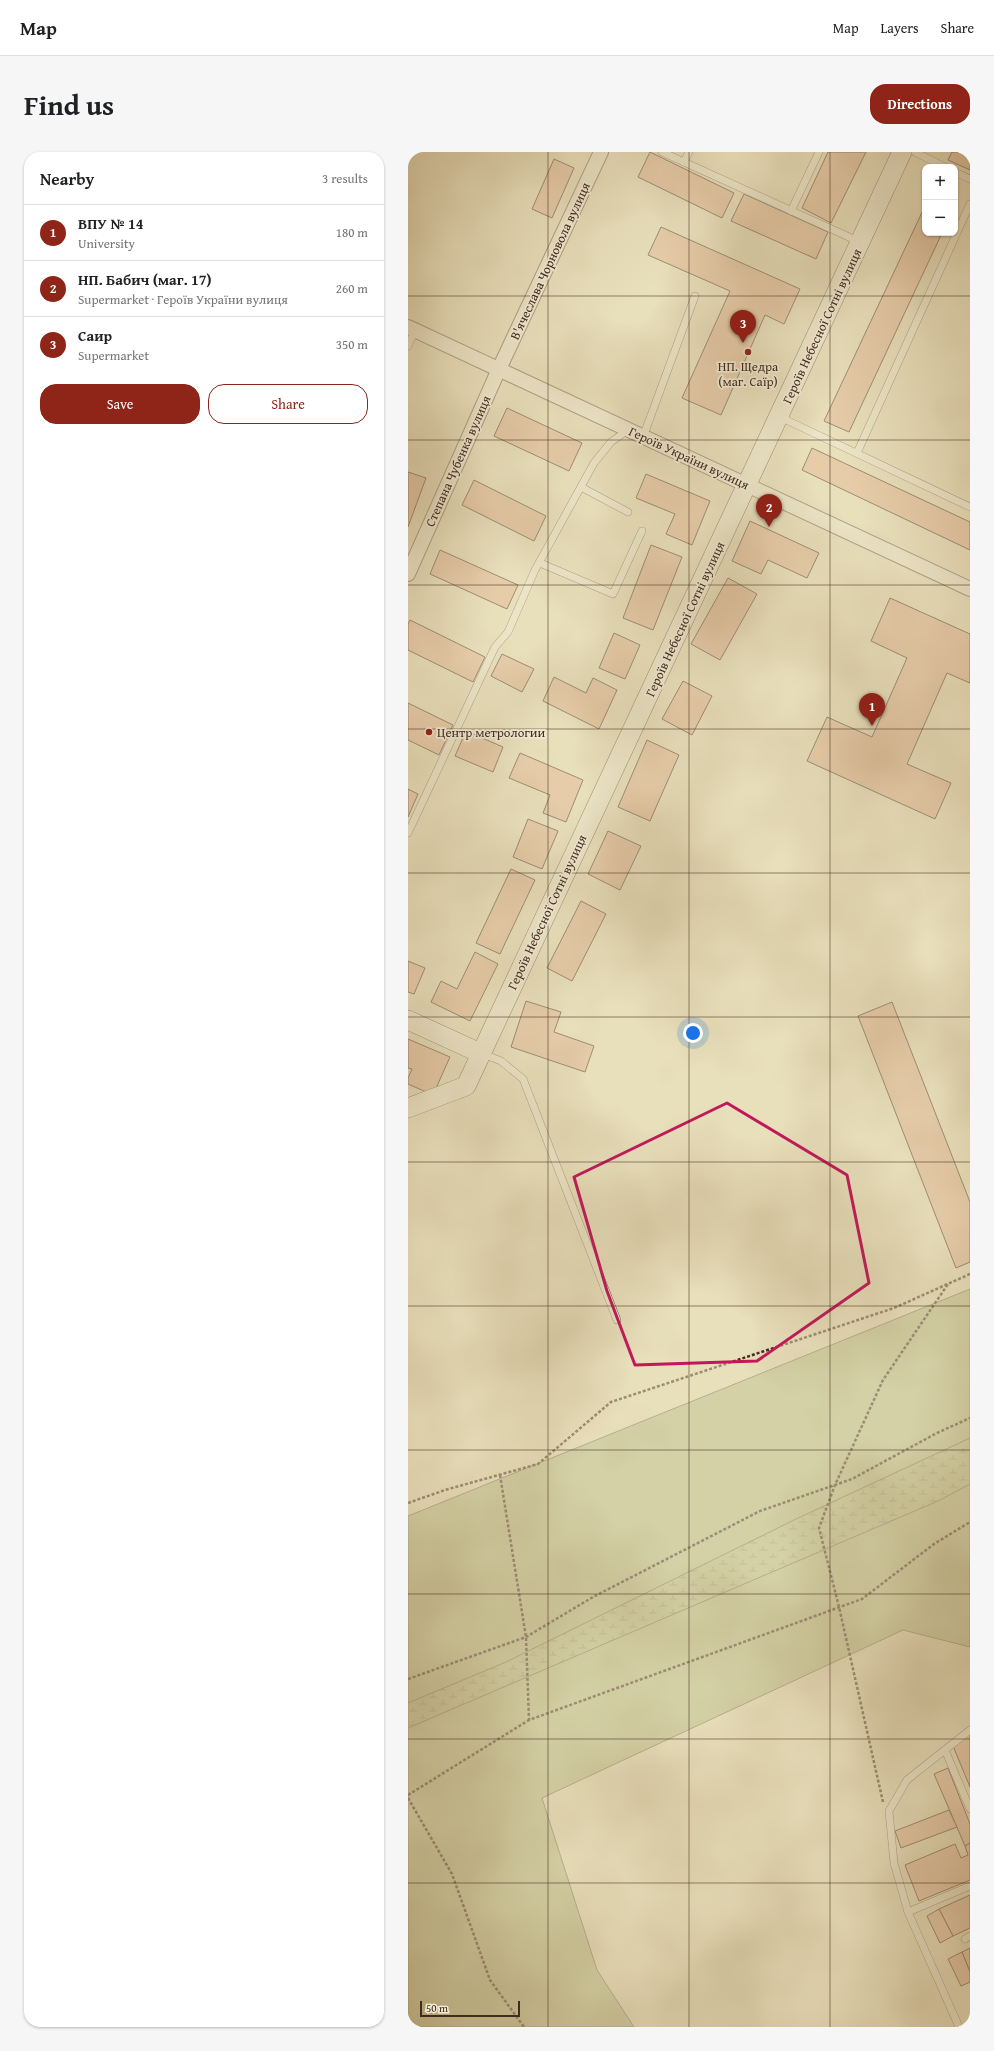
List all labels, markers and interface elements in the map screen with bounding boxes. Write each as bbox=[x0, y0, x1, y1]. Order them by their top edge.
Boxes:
text: Map bbox=[20, 14, 57, 42]
text: Map bbox=[833, 18, 859, 38]
text: Layers bbox=[881, 18, 919, 38]
text: Share bbox=[941, 18, 974, 38]
text: Find us bbox=[24, 84, 114, 125]
button: Directions bbox=[870, 84, 970, 124]
map controls bbox=[922, 164, 958, 236]
button: + bbox=[922, 164, 958, 200]
text: Nearby bbox=[40, 166, 94, 191]
text: 3 results bbox=[322, 169, 368, 188]
street label: В'ячеслава Чорновола вулиця bbox=[505, 179, 595, 343]
button: − bbox=[922, 200, 958, 236]
text: ВПУ № 14 bbox=[78, 213, 144, 234]
text: 1 bbox=[50, 223, 56, 242]
text: 180 m bbox=[336, 223, 368, 242]
text: University bbox=[78, 234, 135, 253]
street label: Героїв Небесної Сотні вулиця bbox=[778, 245, 867, 407]
text: НП. Бабич (маг. 17) bbox=[78, 269, 212, 290]
text: 2 bbox=[50, 279, 56, 298]
text: 260 m bbox=[336, 279, 368, 298]
text: Supermarket · Героїв України вулиця bbox=[78, 290, 288, 309]
pin: 3 bbox=[730, 310, 756, 343]
text: Саир bbox=[78, 325, 112, 346]
text: 3 bbox=[50, 335, 56, 354]
text: 350 m bbox=[336, 335, 368, 354]
text: Supermarket bbox=[78, 346, 149, 365]
marker: НП. Щедра (маг. Саїр) bbox=[743, 347, 753, 357]
place label: НП. Щедра (маг. Саїр) bbox=[718, 357, 779, 391]
button: Save bbox=[40, 384, 200, 424]
button: Share bbox=[208, 384, 368, 424]
street label: Степана Чубенка вулиця bbox=[420, 392, 496, 530]
street label: Героїв України вулиця bbox=[626, 422, 753, 494]
pin: 2 bbox=[756, 494, 782, 527]
street label: Героїв Небесної Сотні вулиця bbox=[641, 538, 730, 700]
pin: 1 bbox=[859, 693, 885, 726]
place label: Центр метрологии bbox=[437, 723, 546, 742]
marker: Центр метрологии bbox=[424, 727, 434, 737]
street label: Героїв Небесної Сотні вулиця bbox=[503, 831, 592, 993]
your location bbox=[683, 1023, 703, 1043]
scale bar bbox=[420, 1999, 520, 2018]
text: 50 m bbox=[426, 2000, 448, 2016]

